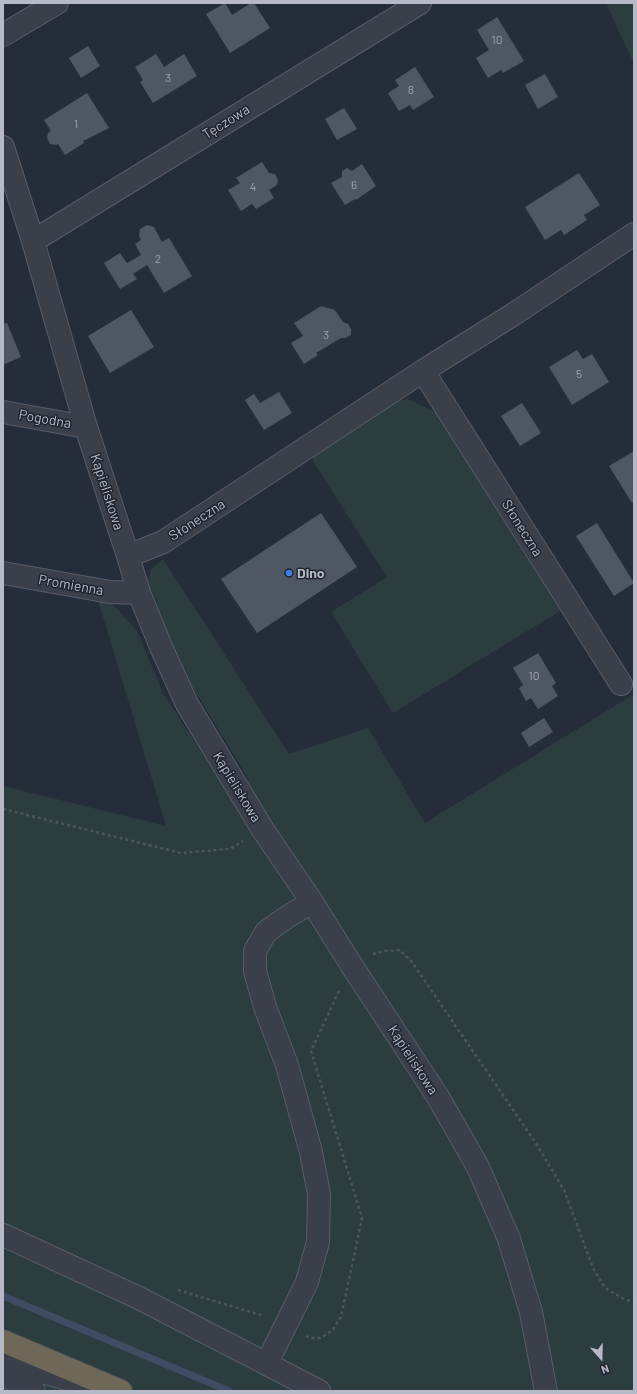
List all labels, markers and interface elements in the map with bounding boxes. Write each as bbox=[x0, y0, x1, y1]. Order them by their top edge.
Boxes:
house number: 10 bbox=[492, 33, 502, 47]
house number: 3 bbox=[165, 71, 171, 85]
house number: 8 bbox=[408, 83, 414, 97]
street label: Tęczowa bbox=[199, 101, 253, 143]
house number: 1 bbox=[74, 117, 78, 131]
house number: 6 bbox=[351, 178, 357, 192]
house number: 4 bbox=[250, 180, 256, 194]
house number: 2 bbox=[155, 252, 161, 266]
house number: 3 bbox=[323, 328, 329, 342]
house number: 5 bbox=[576, 367, 582, 381]
street label: Pogodna bbox=[17, 406, 73, 432]
street label: Kąpieliskowa bbox=[87, 452, 127, 532]
street label: Słoneczna bbox=[166, 496, 228, 544]
street label: Słoneczna bbox=[498, 497, 546, 559]
place label: Dino bbox=[297, 565, 325, 581]
marker: Dino bbox=[284, 568, 294, 578]
street label: Promienna bbox=[37, 571, 105, 599]
house number: 10 bbox=[529, 669, 539, 683]
street label: Kąpieliskowa bbox=[209, 749, 265, 825]
street label: Kąpieliskowa bbox=[384, 1022, 442, 1098]
north arrow bbox=[581, 1338, 621, 1378]
text: N bbox=[600, 1362, 611, 1377]

